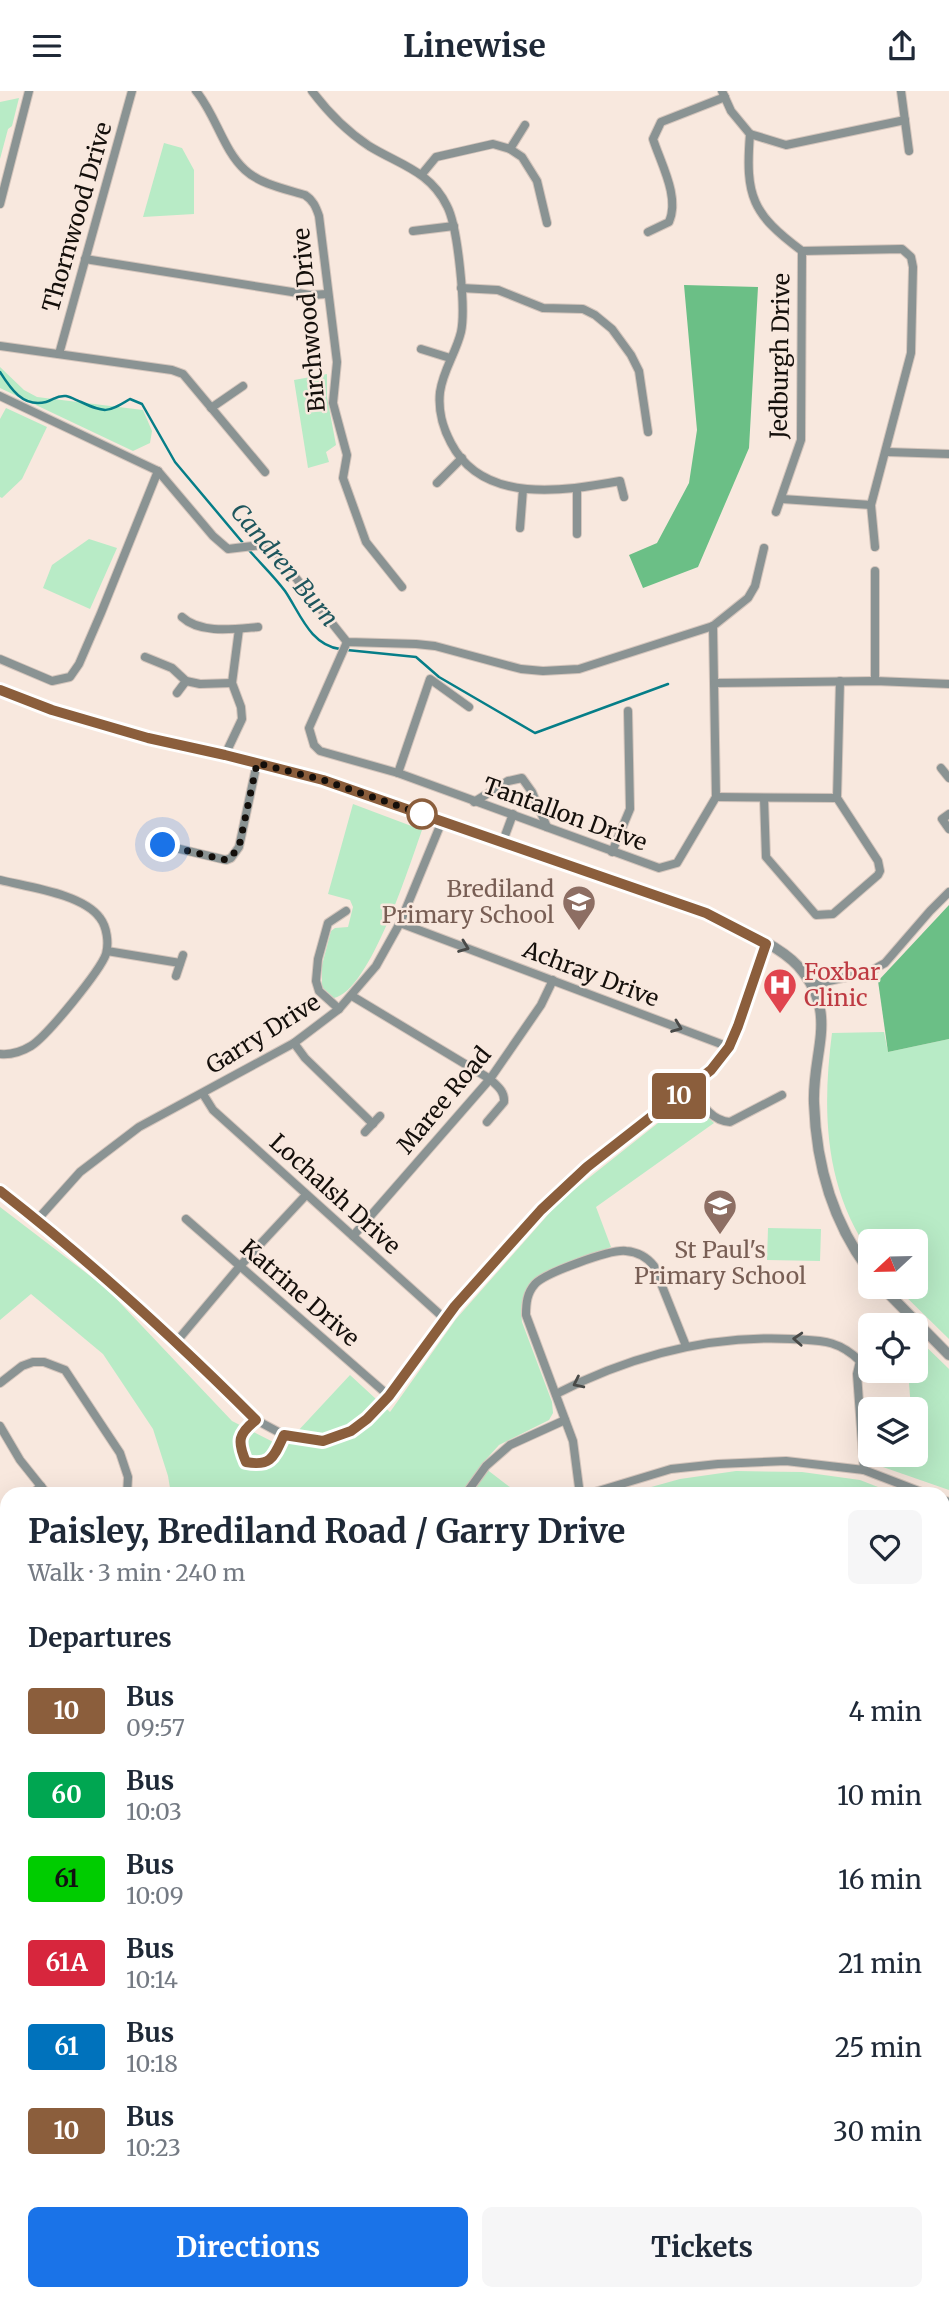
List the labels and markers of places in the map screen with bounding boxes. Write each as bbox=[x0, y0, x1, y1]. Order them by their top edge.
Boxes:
unlabelled marker bbox=[407, 799, 437, 829]
place label: Brediland Primary School bbox=[382, 874, 554, 929]
school or university icon: Brediland Primary School bbox=[560, 883, 598, 932]
place label: Foxbar Clinic bbox=[804, 957, 880, 1012]
hospital icon: Foxbar Clinic bbox=[761, 966, 799, 1015]
school or university icon: St Paul's Primary School bbox=[701, 1187, 739, 1236]
place label: St Paul's Primary School bbox=[634, 1235, 806, 1290]

